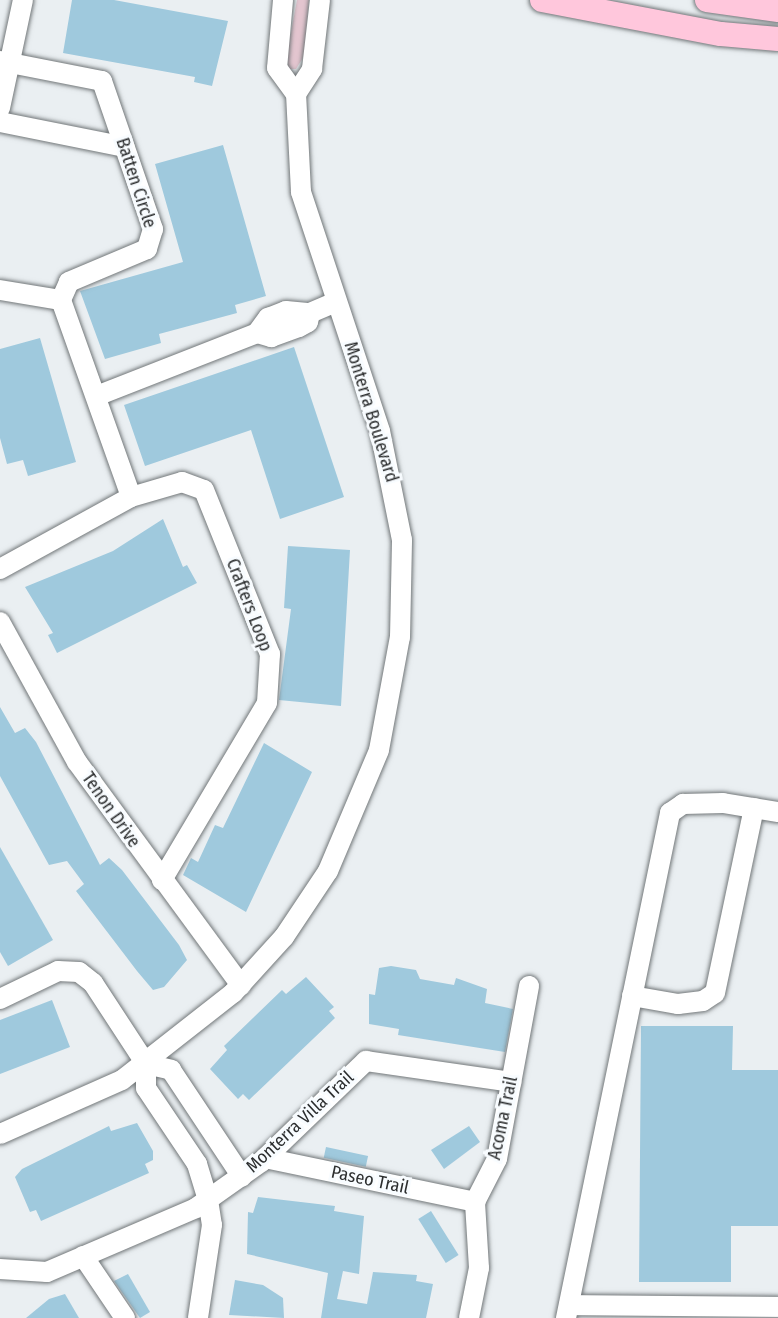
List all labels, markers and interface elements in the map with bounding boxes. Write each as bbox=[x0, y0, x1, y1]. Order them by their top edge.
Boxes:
street label: Batten Circle bbox=[111, 135, 161, 231]
street label: Monterra Boulevard bbox=[339, 339, 403, 485]
street label: Crafters Loop bbox=[221, 556, 277, 654]
street label: Tenon Drive bbox=[77, 768, 145, 852]
street label: Monterra Villa Trail bbox=[242, 1067, 358, 1177]
street label: Acoma Trail bbox=[484, 1074, 522, 1162]
street label: Paseo Trail bbox=[329, 1161, 411, 1199]

